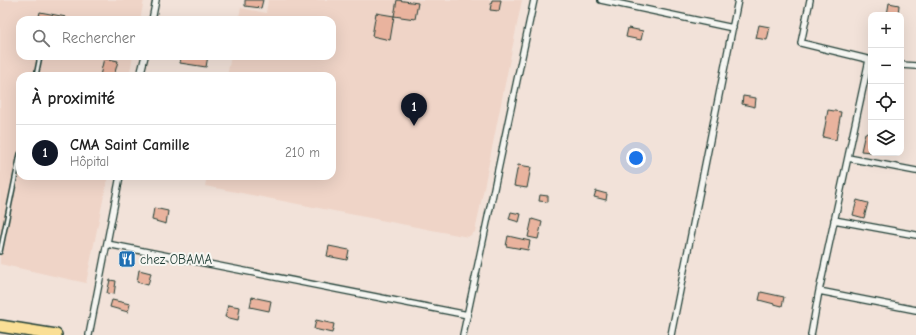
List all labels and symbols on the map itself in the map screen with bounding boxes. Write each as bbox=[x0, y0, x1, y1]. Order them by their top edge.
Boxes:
pin: 1 bbox=[401, 93, 427, 126]
your location bbox=[626, 148, 646, 168]
restaurant icon: chez OBAMA bbox=[117, 249, 137, 269]
place label: chez OBAMA bbox=[140, 252, 213, 267]

